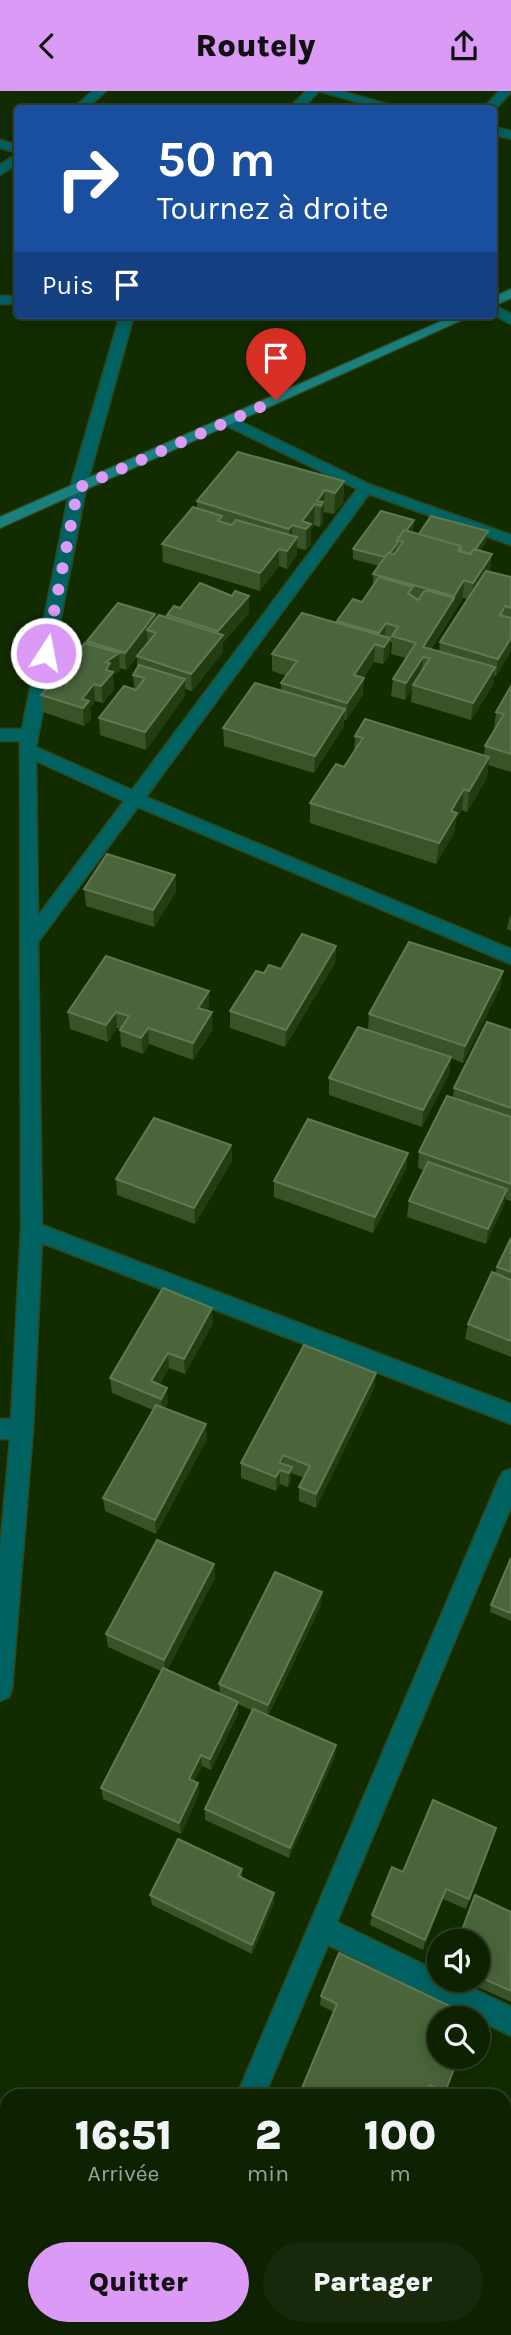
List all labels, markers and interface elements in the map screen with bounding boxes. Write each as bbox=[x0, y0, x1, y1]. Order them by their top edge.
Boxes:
icon: back bbox=[28, 27, 66, 65]
text: Routely bbox=[196, 27, 315, 64]
icon: share bbox=[445, 27, 483, 65]
text: 50 m bbox=[157, 131, 275, 188]
icon: right bbox=[42, 133, 133, 224]
text: Tournez à droite bbox=[157, 190, 389, 227]
icon: arrive bbox=[108, 266, 146, 304]
text: Puis bbox=[42, 270, 94, 301]
pin bbox=[246, 328, 306, 400]
icon: arrive bbox=[257, 339, 295, 377]
position arrow bbox=[9, 616, 83, 690]
map controls bbox=[427, 1929, 490, 2069]
button: sound bbox=[427, 1929, 490, 1992]
button: search bbox=[427, 2006, 490, 2069]
text: 16:51 bbox=[75, 2110, 172, 2160]
text: 2 bbox=[255, 2110, 281, 2160]
text: 100 bbox=[364, 2110, 436, 2160]
text: Arrivée bbox=[87, 2160, 159, 2187]
text: min bbox=[247, 2160, 289, 2187]
text: m bbox=[389, 2160, 411, 2187]
button: Quitter bbox=[28, 2242, 249, 2322]
button: Partager bbox=[263, 2242, 483, 2322]

